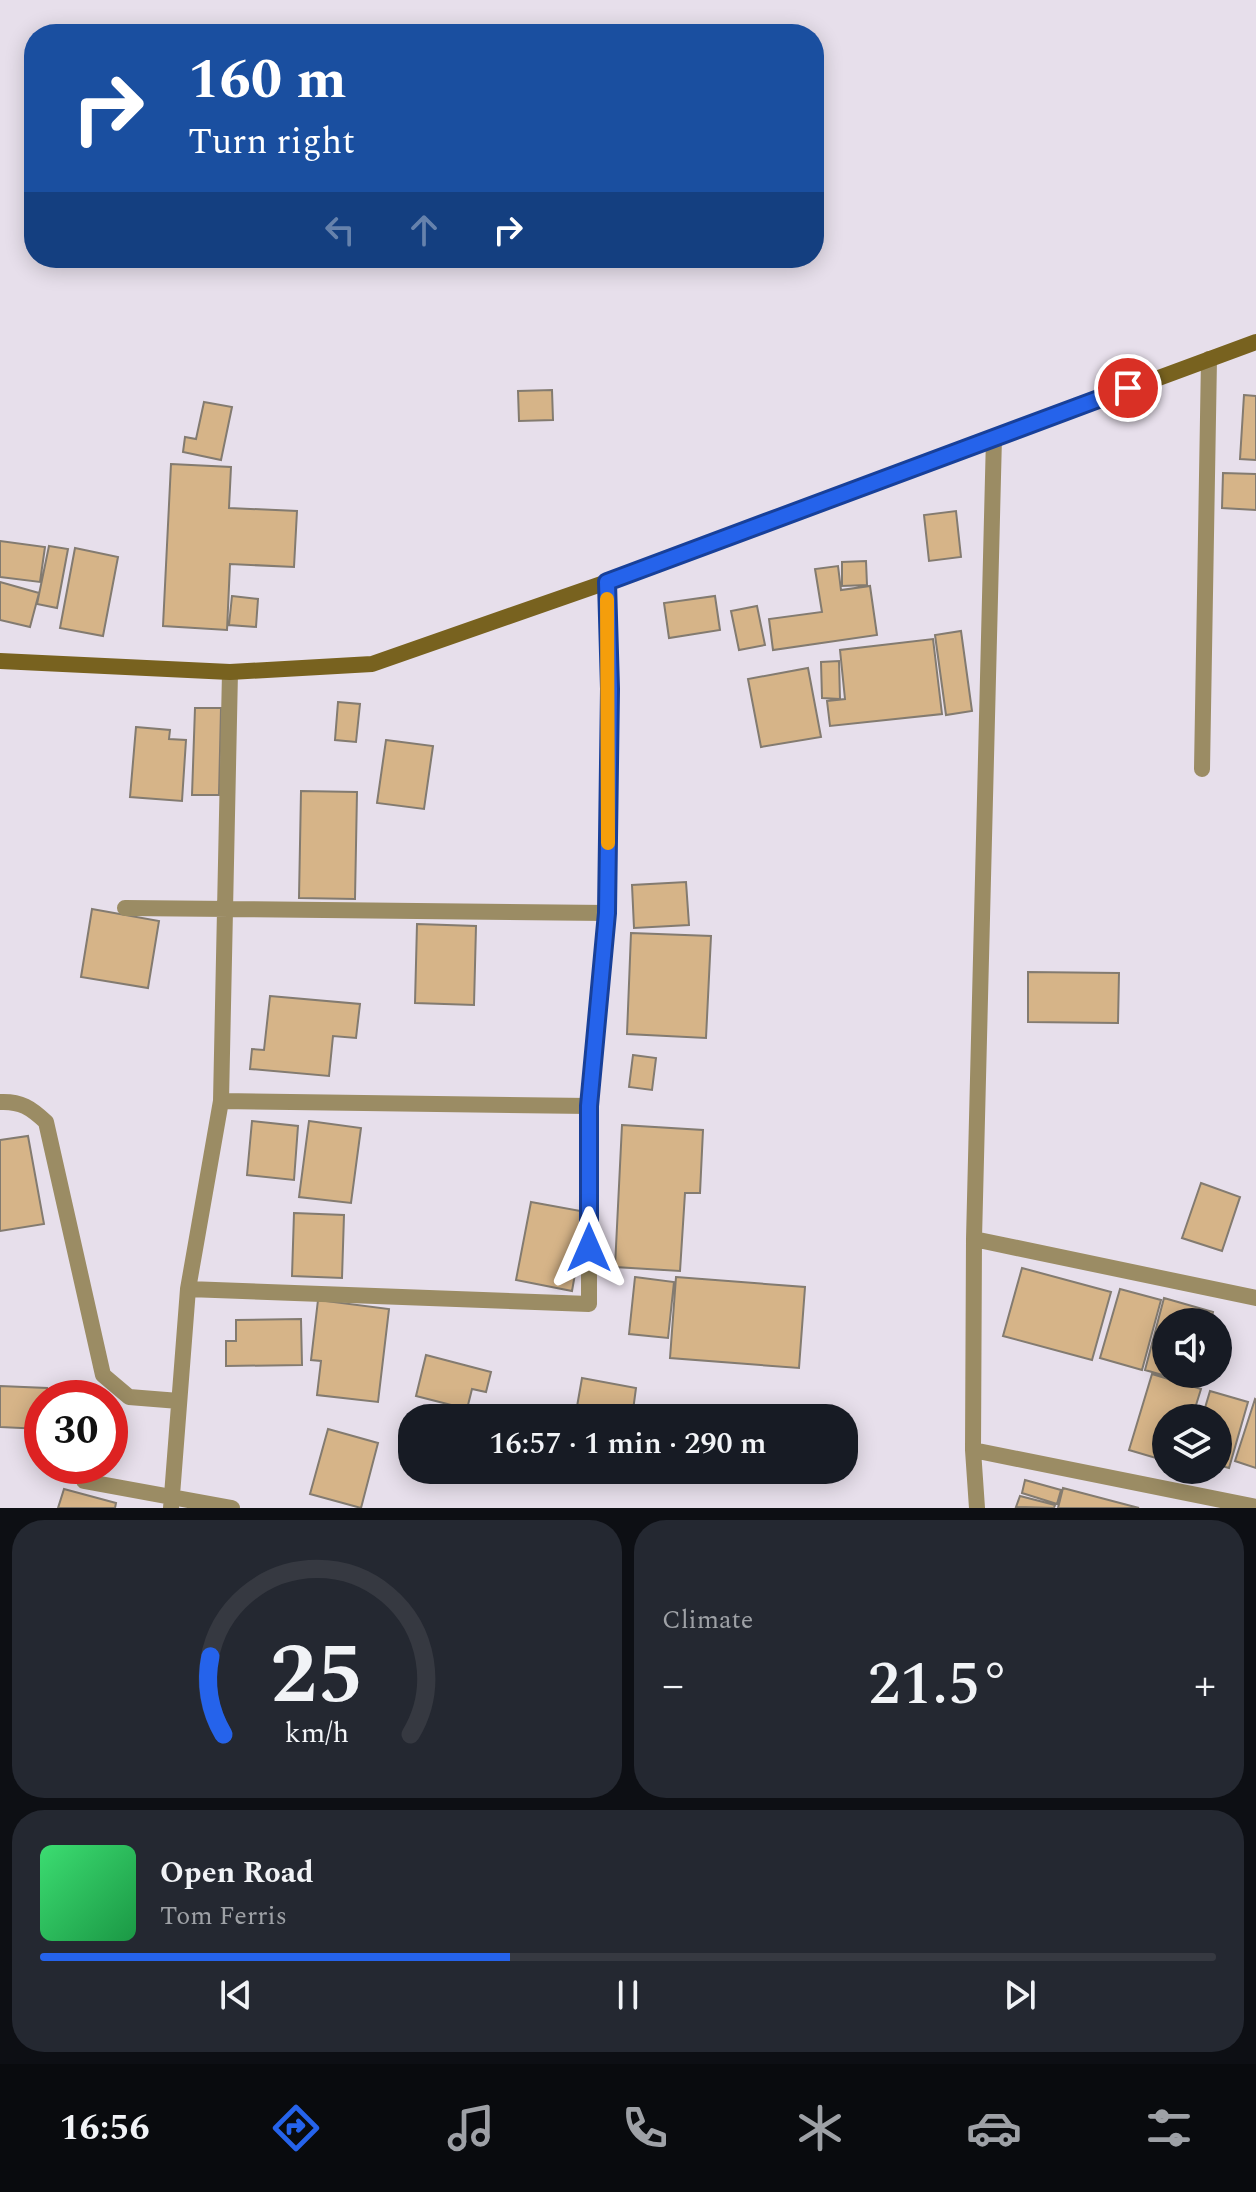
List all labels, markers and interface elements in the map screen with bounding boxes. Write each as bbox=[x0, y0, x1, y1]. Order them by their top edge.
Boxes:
text: 160 m bbox=[188, 38, 347, 123]
icon: right bbox=[56, 56, 160, 160]
text: Turn right bbox=[188, 115, 355, 170]
icon: left bbox=[318, 208, 362, 252]
icon: ahead bbox=[402, 208, 446, 252]
icon: right bbox=[486, 208, 530, 252]
pin bbox=[1094, 354, 1162, 422]
icon: arrive bbox=[1106, 366, 1150, 410]
position arrow bbox=[547, 1206, 631, 1290]
map controls bbox=[1152, 1308, 1232, 1484]
button: sound bbox=[1152, 1308, 1232, 1388]
speed limit sign: 30 bbox=[24, 1380, 128, 1484]
button: layers bbox=[1152, 1404, 1232, 1484]
text: 16:57 · 1 min · 290 m bbox=[489, 1421, 767, 1467]
text: Climate bbox=[662, 1600, 753, 1640]
text: 25 bbox=[270, 1613, 364, 1740]
text: 21.5° bbox=[868, 1639, 1010, 1731]
text: − bbox=[662, 1652, 684, 1719]
text: + bbox=[1194, 1652, 1216, 1719]
text: km/h bbox=[285, 1712, 349, 1755]
text: Open Road bbox=[160, 1850, 314, 1896]
text: Tom Ferris bbox=[160, 1896, 287, 1936]
icon: previous bbox=[214, 1973, 258, 2017]
icon: pause bbox=[606, 1973, 650, 2017]
icon: next bbox=[998, 1973, 1042, 2017]
icon: directions bbox=[268, 2100, 324, 2156]
icon: music bbox=[443, 2100, 499, 2156]
icon: phone bbox=[617, 2100, 673, 2156]
icon: climate bbox=[792, 2100, 848, 2156]
icon: car bbox=[966, 2100, 1022, 2156]
icon: filters bbox=[1141, 2100, 1197, 2156]
text: 16:56 bbox=[59, 2101, 150, 2156]

